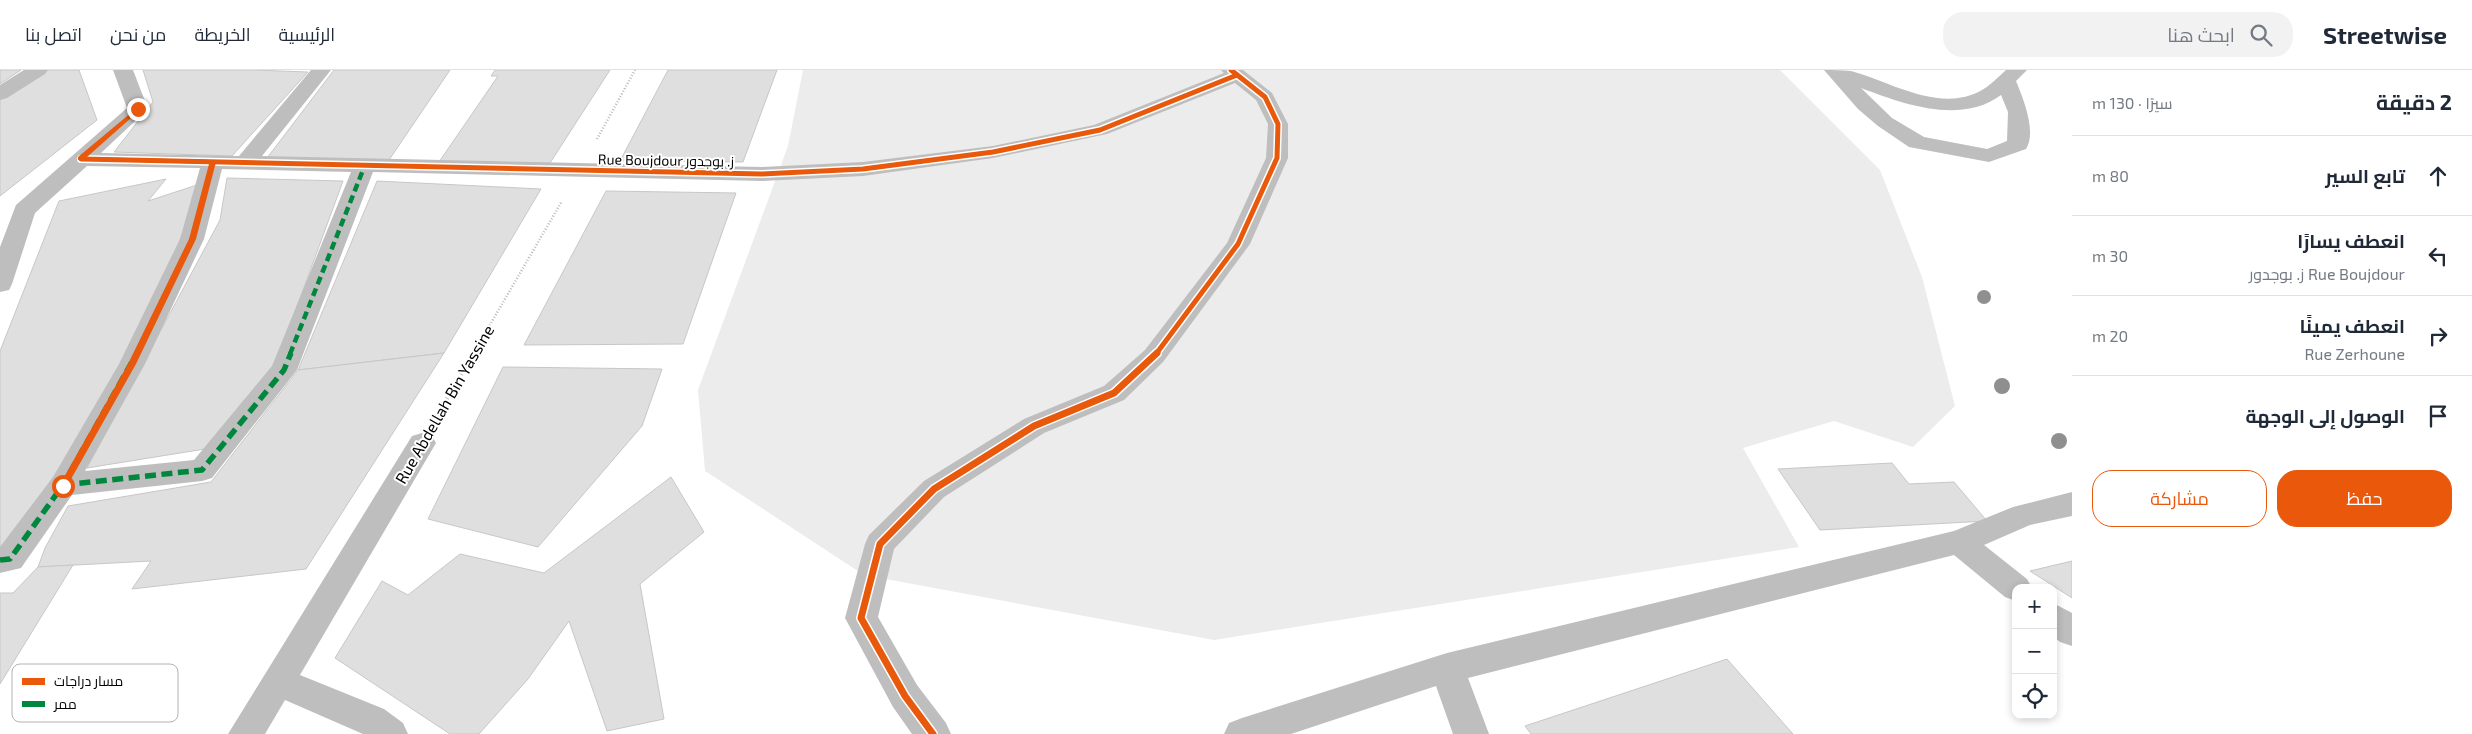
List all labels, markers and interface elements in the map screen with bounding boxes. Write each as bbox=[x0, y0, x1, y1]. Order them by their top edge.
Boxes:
search box bbox=[1943, 12, 2293, 57]
text: Streetwise bbox=[2323, 20, 2447, 49]
icon: search bbox=[2247, 21, 2275, 49]
text: اتصل بنا bbox=[25, 23, 82, 45]
text: من نحن bbox=[110, 23, 166, 45]
text: الخريطة bbox=[194, 23, 251, 45]
text: الرئيسية bbox=[279, 23, 335, 45]
text: ابحث هنا bbox=[2167, 23, 2235, 46]
text: 2 دقيقة bbox=[2376, 89, 2452, 114]
text: سيرًا · 130 m bbox=[2092, 93, 2172, 112]
route end bbox=[127, 98, 150, 121]
street label: Rue Boujdour ز. بوجدور bbox=[598, 150, 734, 170]
icon: ahead bbox=[2424, 162, 2452, 190]
text: تابع السير bbox=[2325, 164, 2405, 187]
text: 80 m bbox=[2092, 166, 2129, 185]
text: انعطف يسارًا bbox=[2297, 229, 2405, 252]
icon: left bbox=[2424, 242, 2452, 270]
text: 30 m bbox=[2092, 246, 2128, 265]
text: Rue Boujdour ز. بوجدور bbox=[2249, 264, 2405, 283]
text: انعطف يمينًا bbox=[2300, 314, 2405, 337]
street label: Rue Abdellah Bin Yassine bbox=[391, 321, 497, 487]
icon: right bbox=[2424, 322, 2452, 350]
text: 20 m bbox=[2092, 326, 2128, 345]
text: Rue Zerhoune bbox=[2304, 344, 2405, 363]
icon: arrive bbox=[2424, 402, 2452, 430]
text: الوصول إلى الوجهة bbox=[2245, 404, 2405, 427]
button: مشاركة bbox=[2092, 470, 2267, 527]
button: حفظ bbox=[2277, 470, 2452, 527]
route start bbox=[52, 475, 75, 498]
map controls bbox=[2012, 584, 2057, 719]
button: + bbox=[2012, 584, 2057, 629]
button: − bbox=[2012, 629, 2057, 674]
legend bbox=[12, 664, 178, 722]
text: مسار دراجات bbox=[54, 672, 123, 689]
button: locate bbox=[2012, 674, 2057, 719]
text: ممر bbox=[53, 695, 77, 712]

